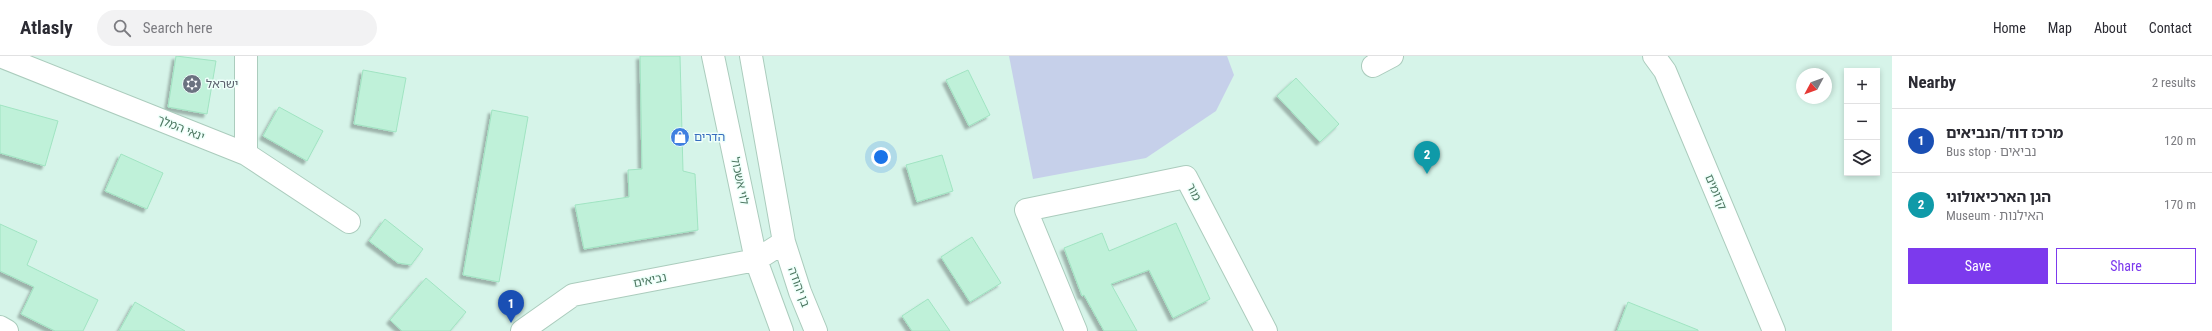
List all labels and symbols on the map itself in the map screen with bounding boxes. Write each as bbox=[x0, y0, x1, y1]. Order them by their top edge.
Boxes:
north arrow bbox=[1796, 68, 1832, 104]
synagogue icon: ישראל bbox=[181, 73, 203, 95]
place label: ישראל bbox=[206, 77, 238, 91]
street label: ינאי המלך bbox=[155, 112, 207, 144]
shop icon: הדרים bbox=[669, 126, 691, 148]
place label: הדרים bbox=[694, 130, 725, 144]
pin: 2 bbox=[1414, 141, 1440, 174]
your location bbox=[871, 147, 891, 167]
street label: לוי אשכול bbox=[728, 156, 752, 206]
street label: קדומים bbox=[1702, 172, 1730, 212]
street label: מור bbox=[1184, 181, 1204, 203]
street label: בן יהודה bbox=[785, 265, 813, 309]
street label: נביאים bbox=[632, 270, 668, 290]
pin: 1 bbox=[498, 290, 524, 323]

